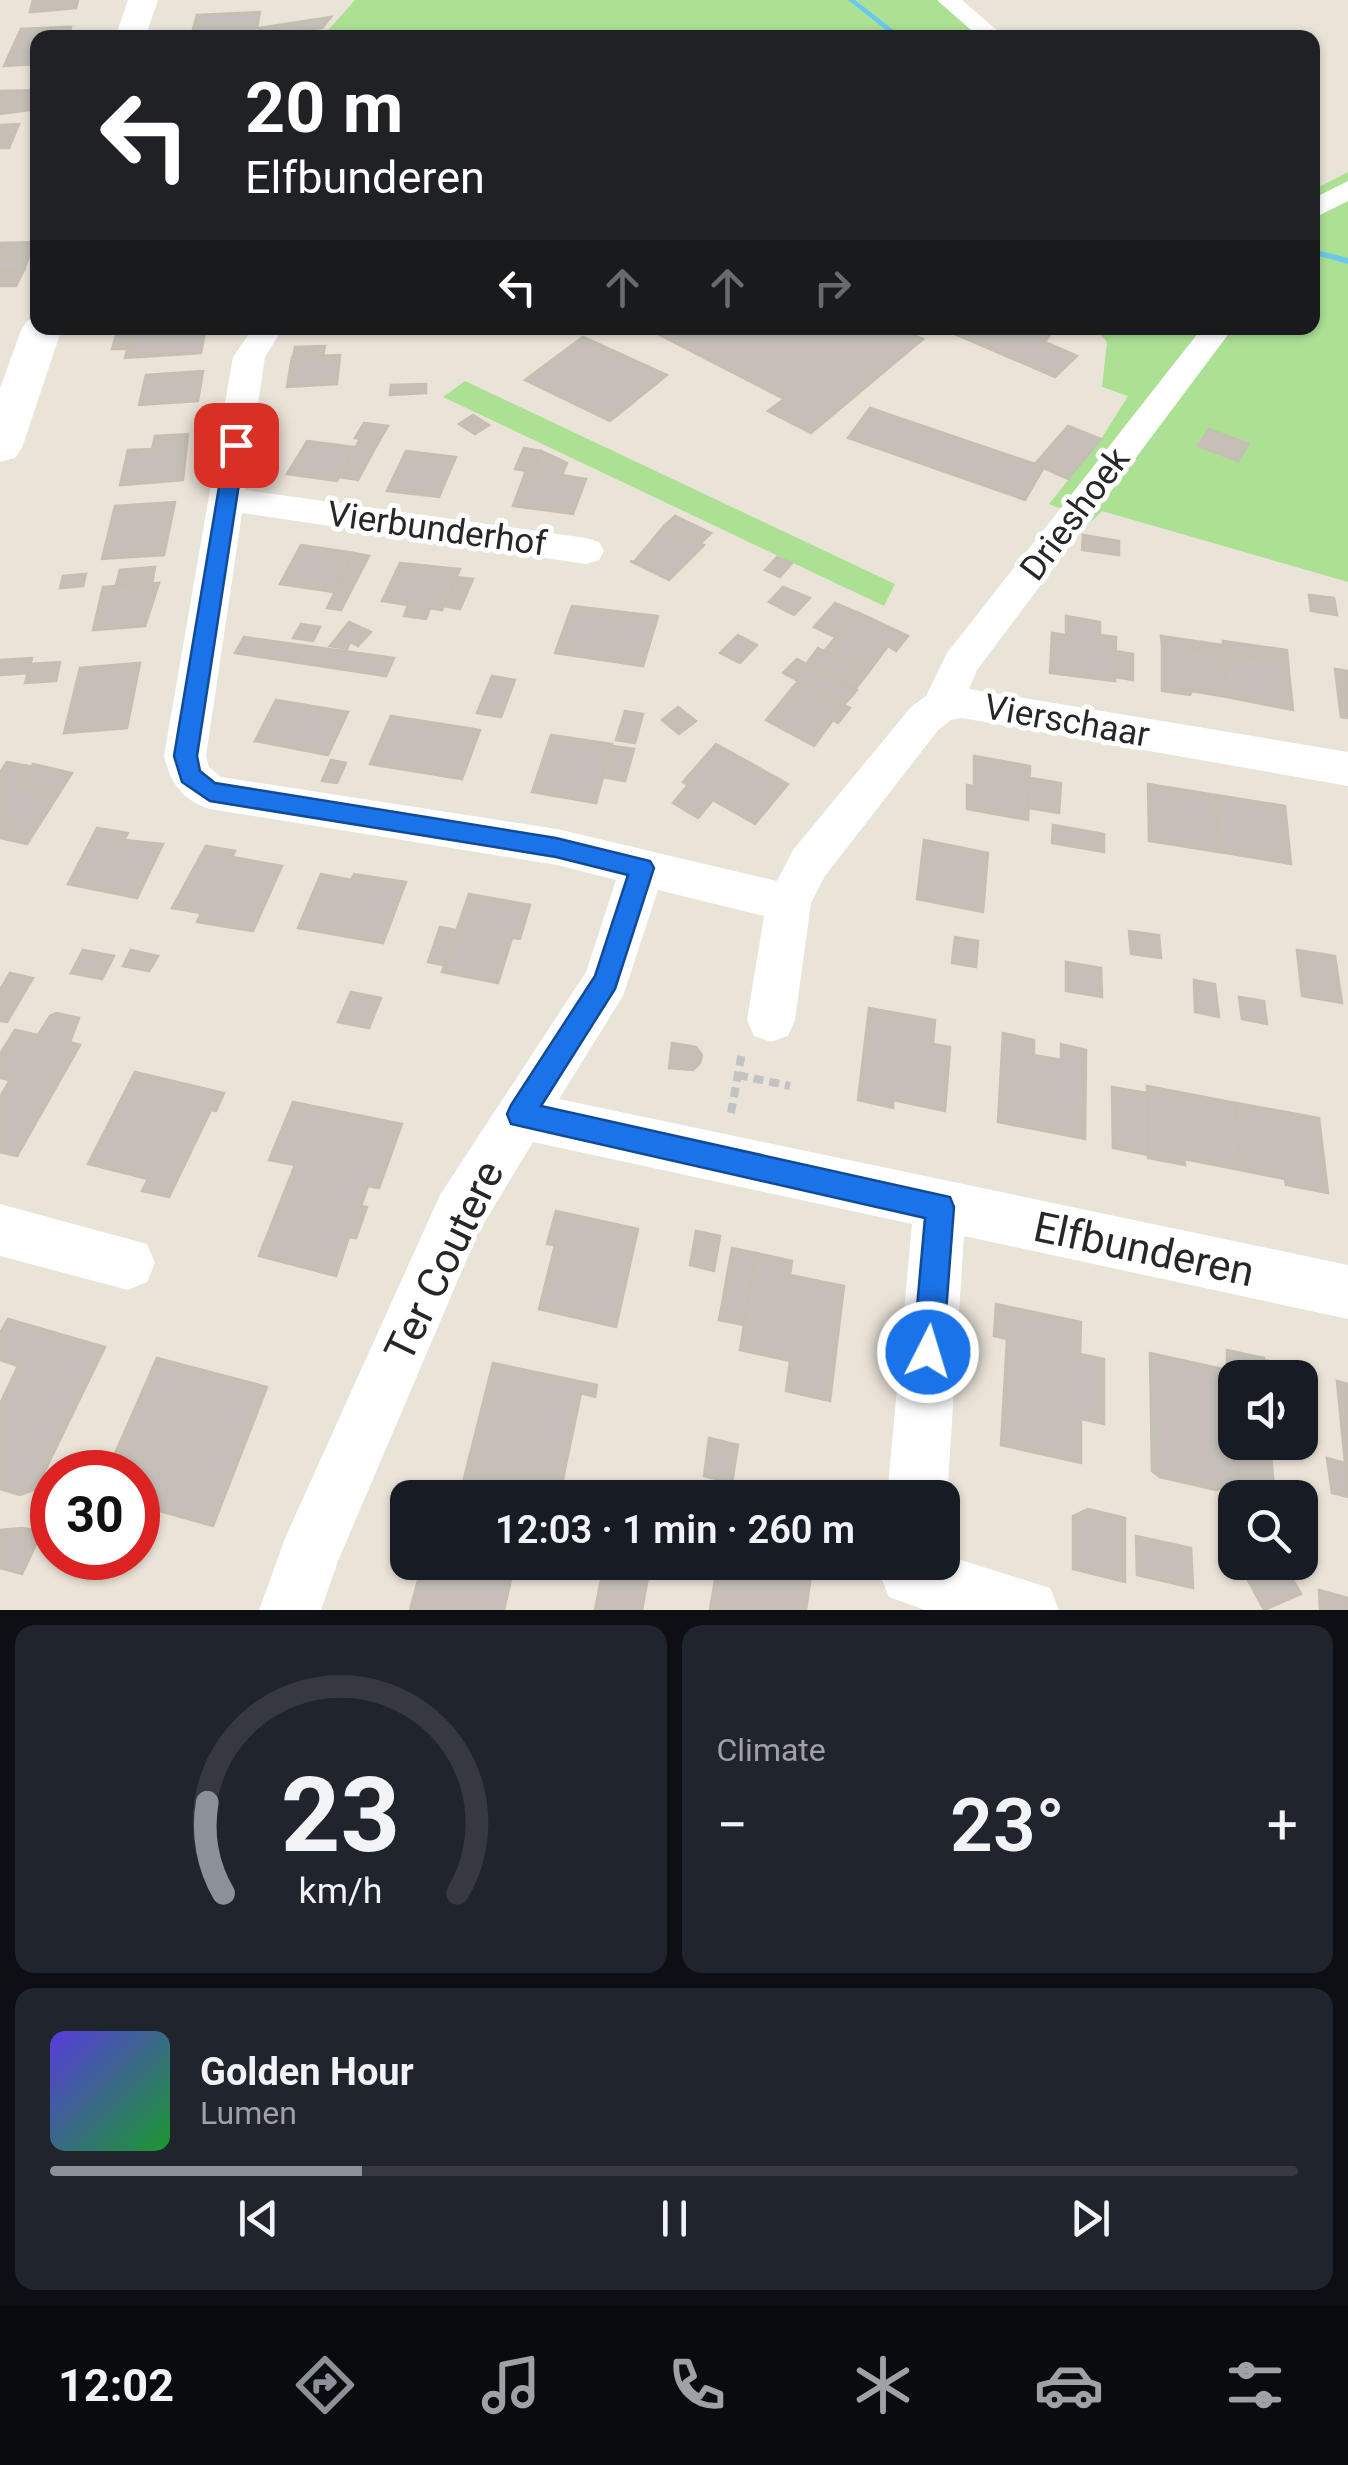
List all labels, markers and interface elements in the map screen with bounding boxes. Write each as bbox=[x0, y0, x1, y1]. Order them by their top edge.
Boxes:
text: 20 m bbox=[245, 67, 403, 149]
icon: left bbox=[80, 70, 210, 200]
text: Elfbunderen bbox=[245, 151, 485, 204]
icon: left bbox=[490, 260, 545, 315]
icon: ahead bbox=[595, 260, 650, 315]
icon: ahead bbox=[700, 260, 755, 315]
icon: right bbox=[805, 260, 860, 315]
pin bbox=[194, 403, 279, 488]
icon: arrive bbox=[209, 418, 264, 473]
street label: Drieshoek bbox=[1012, 439, 1138, 588]
street label: Vierbunderhof bbox=[325, 493, 550, 565]
street label: Vierschaar bbox=[981, 686, 1153, 756]
street label: Ter Coutere bbox=[375, 1153, 513, 1369]
street label: Elfbunderen bbox=[1029, 1202, 1259, 1296]
position arrow bbox=[876, 1300, 980, 1404]
map controls bbox=[1218, 1360, 1318, 1580]
button: sound bbox=[1218, 1360, 1318, 1460]
speed limit sign: 30 bbox=[30, 1450, 160, 1580]
button: search bbox=[1218, 1480, 1318, 1580]
text: 12:03 · 1 min · 260 m bbox=[495, 1508, 855, 1552]
text: Climate bbox=[717, 1731, 826, 1769]
text: 23 bbox=[281, 1755, 400, 1876]
text: 23° bbox=[950, 1781, 1065, 1869]
text: − bbox=[717, 1793, 748, 1857]
text: + bbox=[1267, 1793, 1298, 1857]
text: km/h bbox=[299, 1870, 383, 1912]
text: Golden Hour bbox=[200, 2050, 414, 2094]
text: Lumen bbox=[200, 2094, 297, 2132]
icon: previous bbox=[231, 2191, 286, 2246]
icon: pause bbox=[647, 2191, 702, 2246]
icon: next bbox=[1063, 2191, 1118, 2246]
icon: directions bbox=[290, 2350, 360, 2420]
icon: music bbox=[476, 2350, 546, 2420]
icon: phone bbox=[662, 2350, 732, 2420]
icon: climate bbox=[848, 2350, 918, 2420]
icon: car bbox=[1034, 2350, 1104, 2420]
icon: filters bbox=[1220, 2350, 1290, 2420]
text: 12:02 bbox=[58, 2359, 174, 2412]

